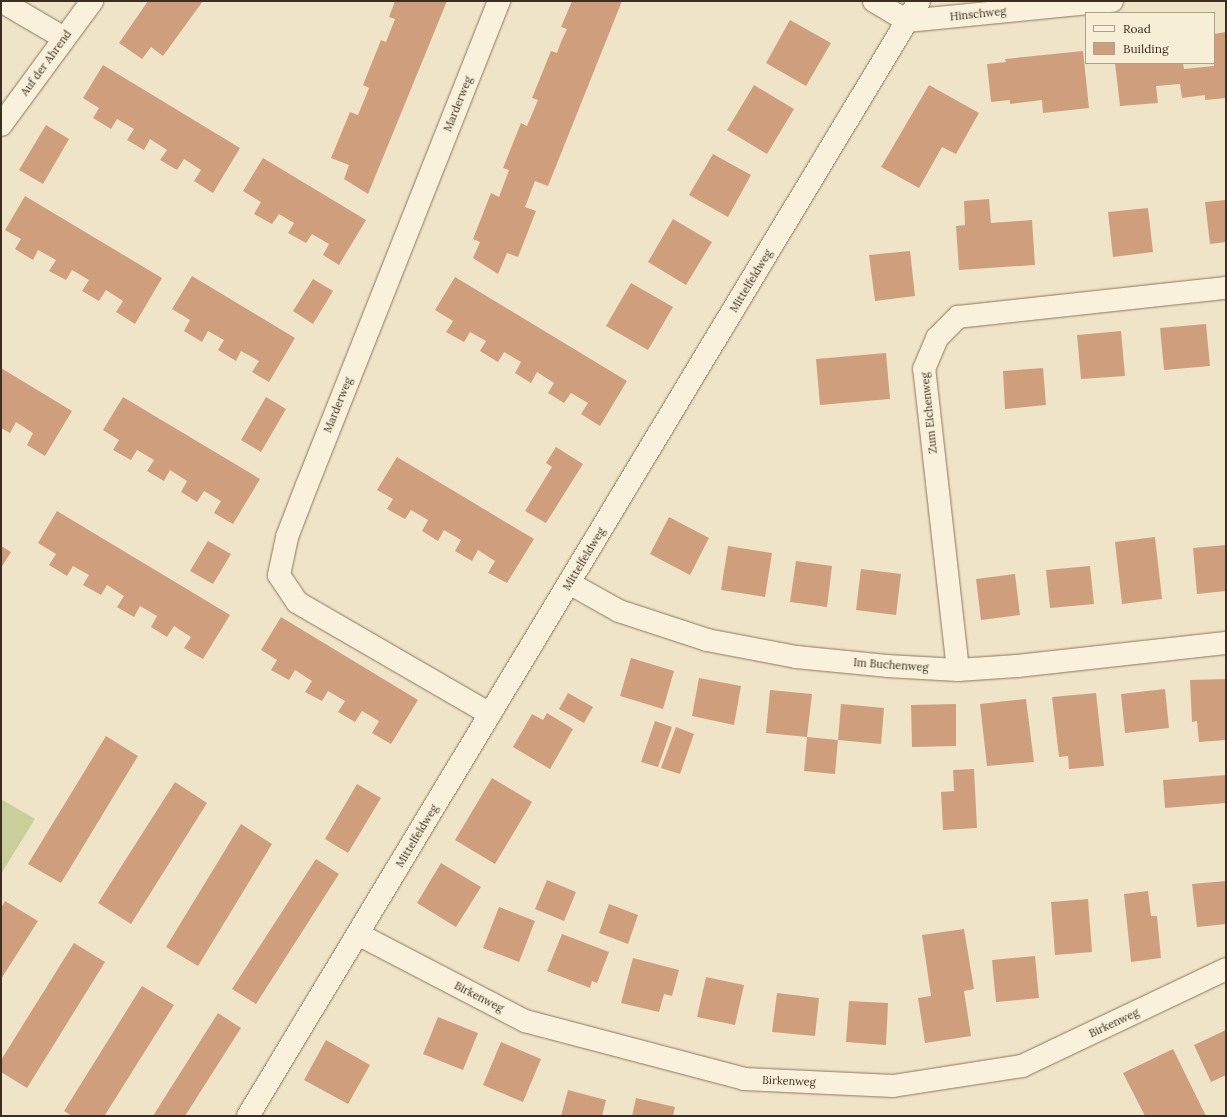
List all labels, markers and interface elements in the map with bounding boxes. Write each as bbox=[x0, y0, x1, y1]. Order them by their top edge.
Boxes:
street label: Hinschweg bbox=[949, 4, 1007, 24]
legend bbox=[1085, 12, 1215, 64]
text: Road bbox=[1123, 21, 1151, 36]
street label: Auf der Ahrend bbox=[18, 28, 74, 98]
text: Building bbox=[1123, 41, 1169, 56]
street label: Marderweg bbox=[441, 74, 475, 134]
street label: Mittelfeldweg bbox=[727, 247, 775, 315]
street label: Zum Eichenweg bbox=[918, 372, 940, 454]
street label: Marderweg bbox=[321, 375, 355, 435]
street label: Mittelfeldweg bbox=[560, 525, 608, 593]
street label: Im Buchenweg bbox=[853, 656, 929, 674]
street label: Mittelfeldweg bbox=[393, 802, 441, 870]
street label: Birkenweg bbox=[452, 979, 506, 1015]
street label: Birkenweg bbox=[1087, 1006, 1141, 1040]
street label: Birkenweg bbox=[762, 1073, 816, 1089]

